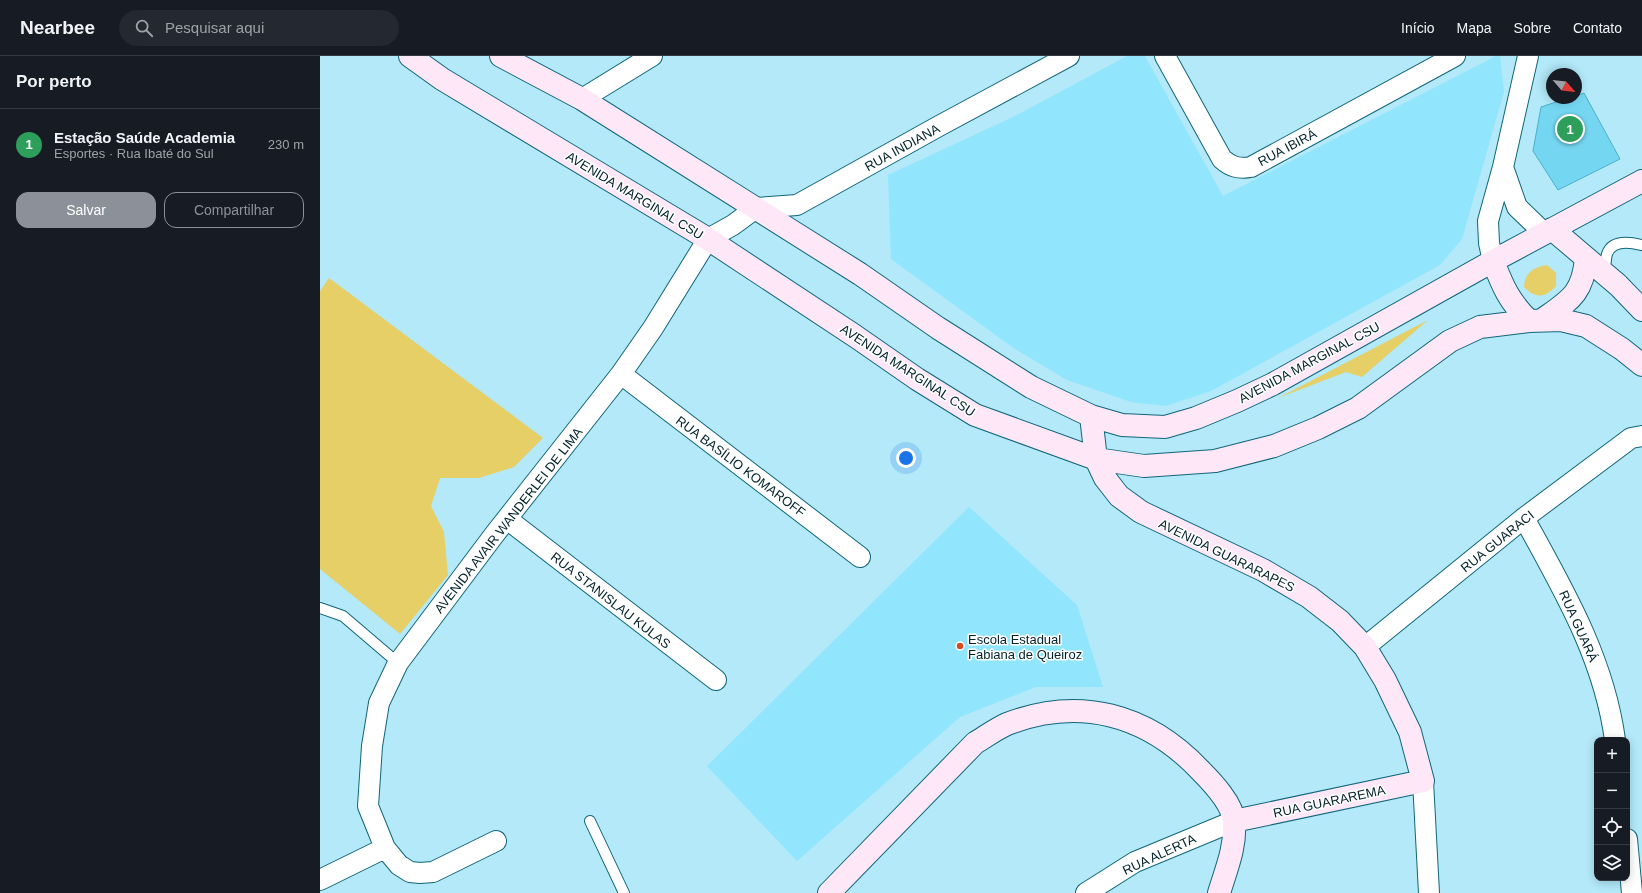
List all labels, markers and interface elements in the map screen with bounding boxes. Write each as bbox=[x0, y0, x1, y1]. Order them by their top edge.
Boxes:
search box bbox=[119, 10, 399, 46]
text: Nearbee bbox=[20, 17, 95, 38]
icon: search bbox=[133, 17, 155, 39]
text: Pesquisar aqui bbox=[165, 19, 264, 36]
text: Início bbox=[1401, 20, 1435, 36]
text: Mapa bbox=[1457, 20, 1492, 36]
text: Sobre bbox=[1514, 20, 1551, 36]
text: Contato bbox=[1573, 20, 1622, 36]
north arrow bbox=[1546, 68, 1582, 104]
text: Por perto bbox=[16, 72, 92, 91]
pin: 1 bbox=[1557, 114, 1583, 144]
street label: RUA INDIANA bbox=[862, 121, 942, 174]
street label: RUA IBIRÁ bbox=[1255, 126, 1319, 169]
text: Estação Saúde Academia bbox=[54, 129, 235, 146]
text: 1 bbox=[25, 137, 33, 152]
text: 230 m bbox=[268, 137, 304, 152]
text: Esportes · Rua Ibaté do Sul bbox=[54, 146, 214, 161]
street label: AVENIDA MARGINAL CSU bbox=[563, 148, 706, 242]
button: Salvar bbox=[16, 192, 156, 228]
button: Compartilhar bbox=[164, 192, 304, 228]
street label: AVENIDA MARGINAL CSU bbox=[1236, 319, 1382, 406]
street label: AVENIDA MARGINAL CSU bbox=[838, 321, 978, 420]
street label: RUA BASÍLIO KOMAROFF bbox=[673, 413, 808, 520]
street label: AVENIDA AVAIR WANDERLEI DE LIMA bbox=[431, 424, 586, 616]
your location bbox=[896, 448, 916, 468]
street label: RUA GUARACI bbox=[1458, 507, 1537, 575]
street label: AVENIDA GUARARAPES bbox=[1156, 516, 1297, 595]
street label: RUA STANISLAU KULAS bbox=[548, 549, 674, 652]
street label: RUA GUARÁ bbox=[1556, 588, 1601, 665]
place label: Escola Estadual Fabiana de Queiroz bbox=[968, 632, 1082, 662]
marker: Escola Estadual Fabiana de Queiroz bbox=[955, 641, 965, 651]
map controls bbox=[1594, 737, 1630, 881]
button: + bbox=[1594, 737, 1630, 773]
button: − bbox=[1594, 773, 1630, 809]
street label: RUA GUARAREMA bbox=[1272, 782, 1387, 821]
button: locate bbox=[1594, 809, 1630, 845]
street label: RUA ALERTA bbox=[1120, 831, 1198, 878]
button: layers bbox=[1594, 845, 1630, 881]

